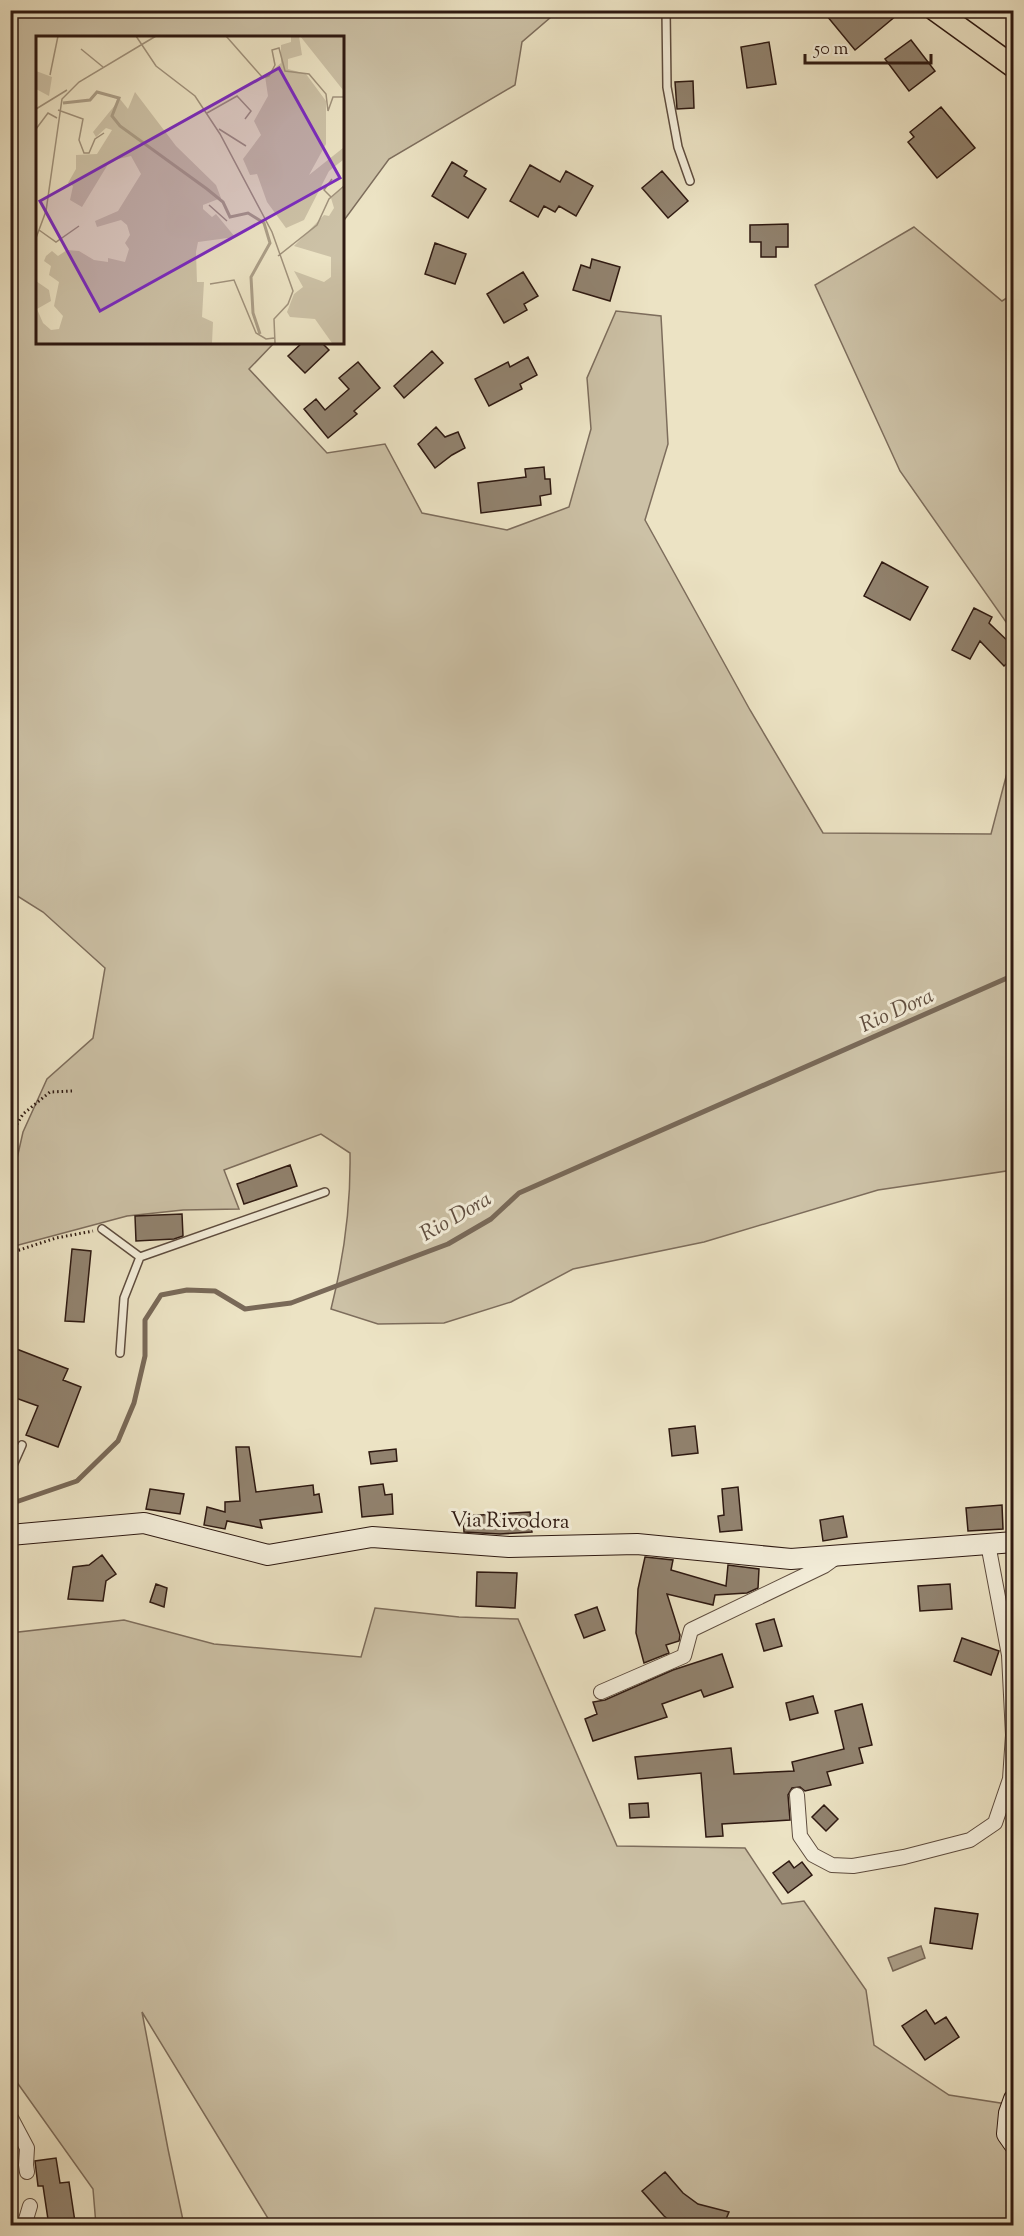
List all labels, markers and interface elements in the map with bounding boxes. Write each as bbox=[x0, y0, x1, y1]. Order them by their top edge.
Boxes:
scale bar bbox=[805, 27, 931, 65]
inset map bbox=[36, 36, 344, 344]
text: 50 m bbox=[813, 37, 849, 63]
water label: Rio Dora bbox=[855, 981, 939, 1042]
water label: Rio Dora bbox=[415, 1184, 498, 1251]
street label: Via Rivodora bbox=[450, 1506, 570, 1538]

